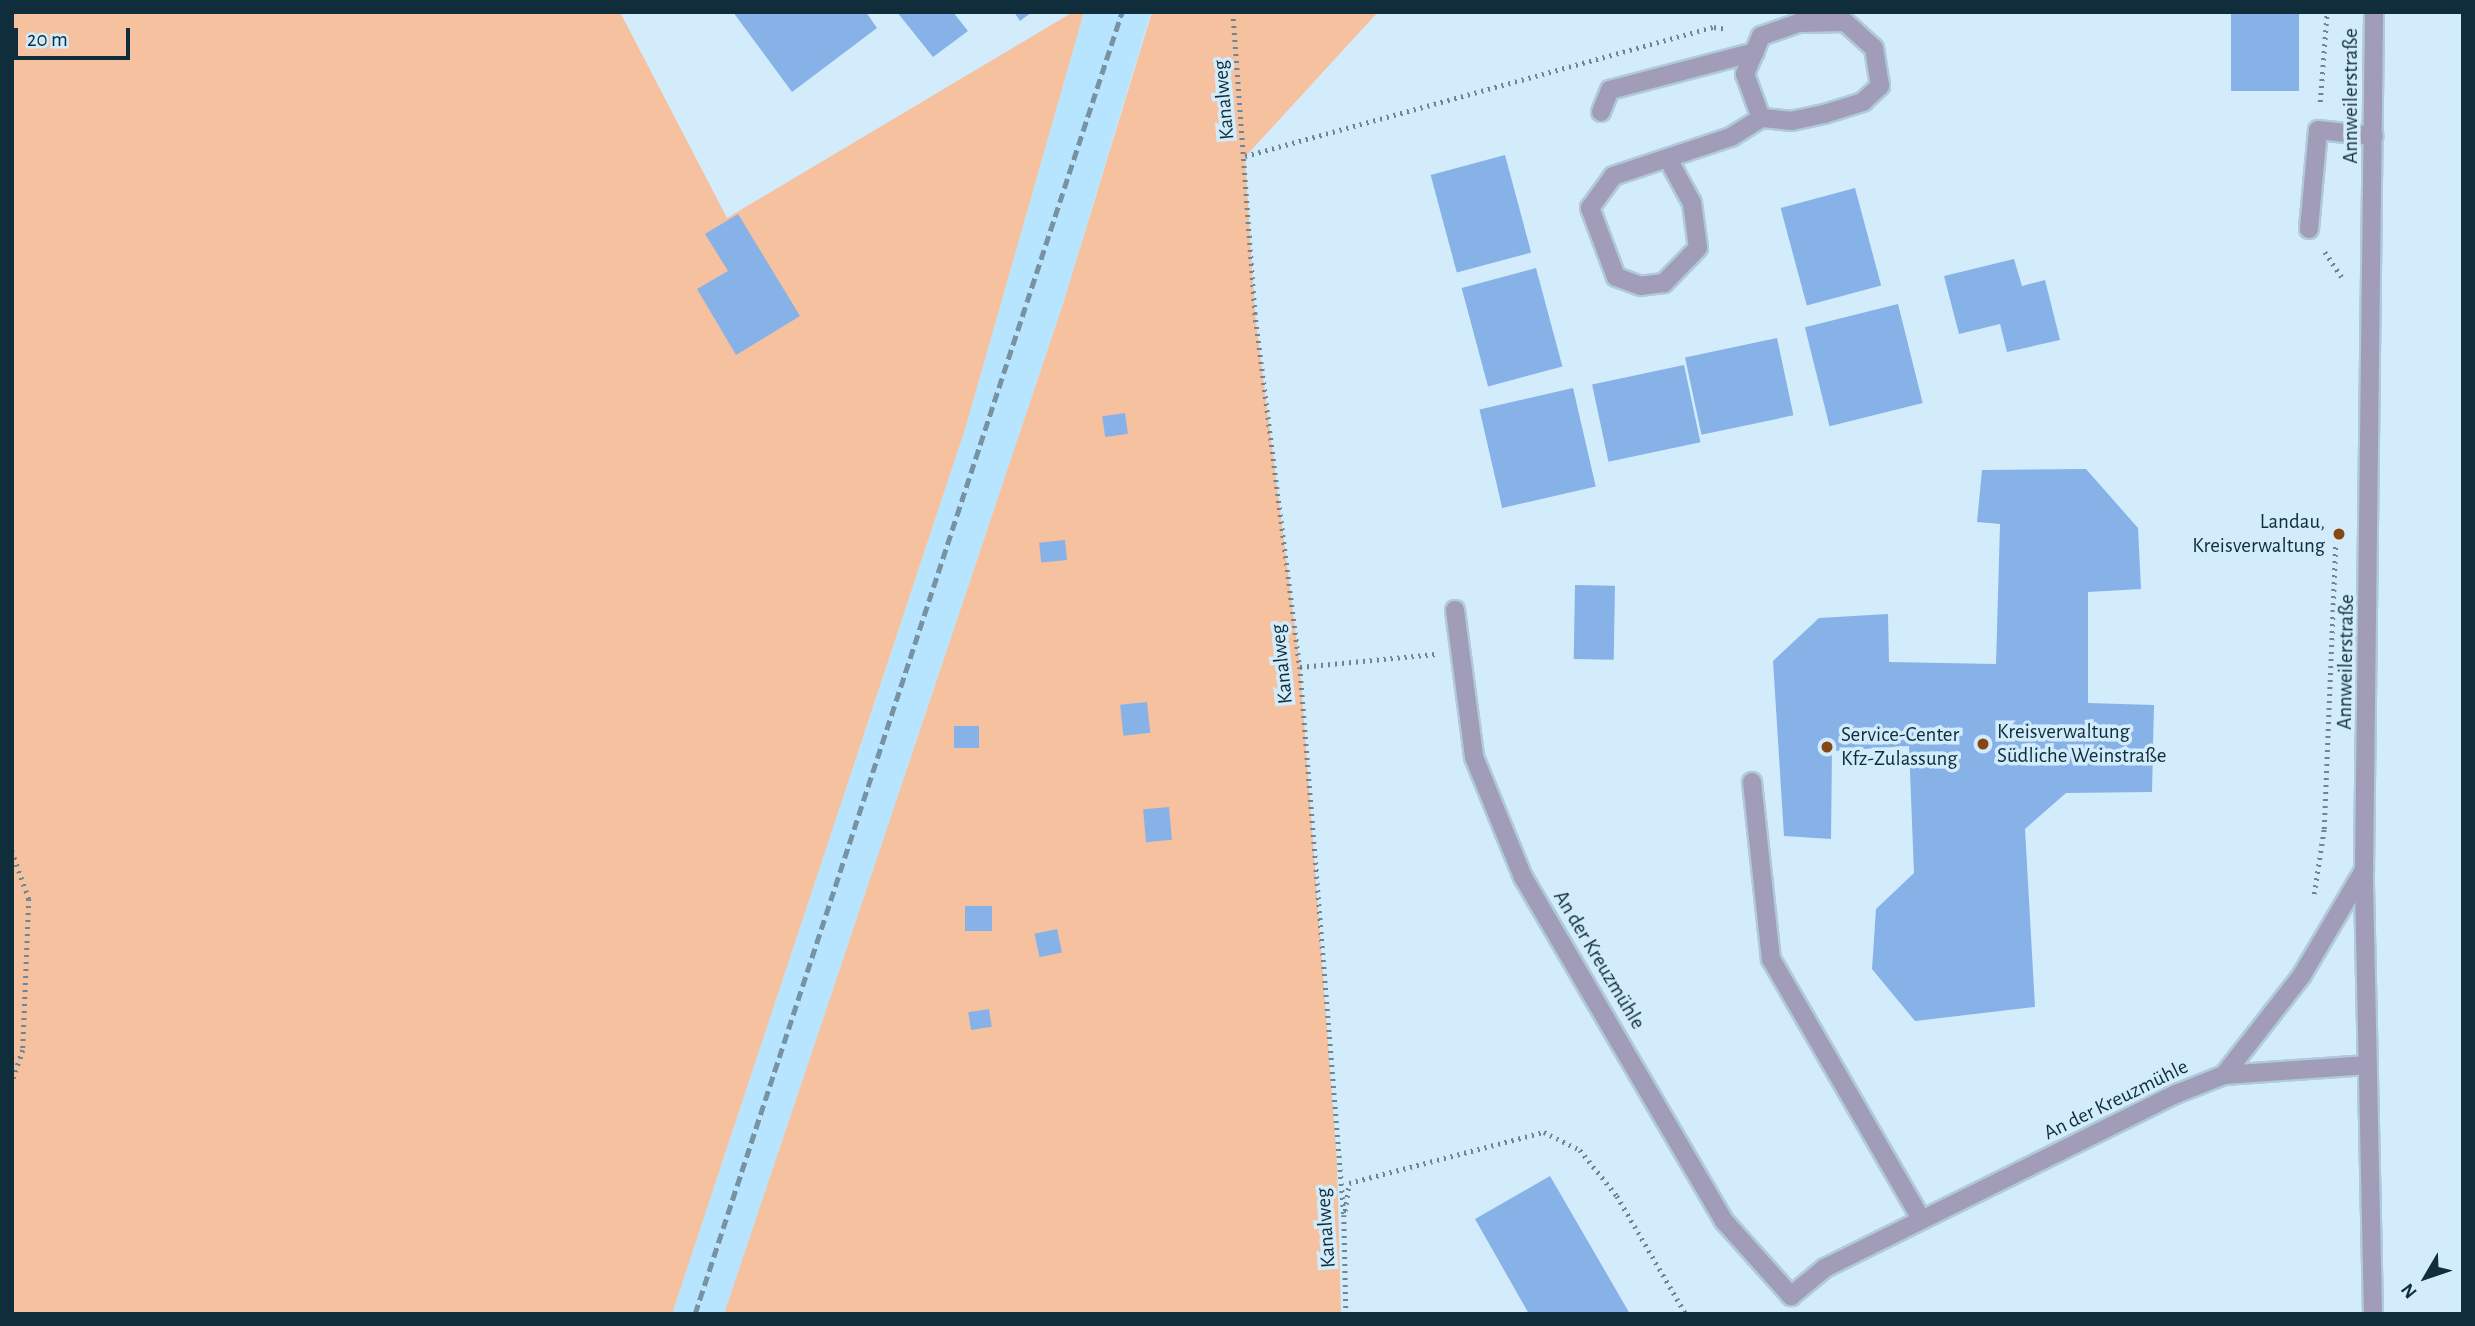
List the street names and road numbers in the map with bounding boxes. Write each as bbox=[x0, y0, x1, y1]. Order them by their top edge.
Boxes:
street label: Annweilerstraße bbox=[2338, 28, 2364, 164]
street label: Kanalweg bbox=[1208, 59, 1240, 141]
street label: Annweilerstraße bbox=[2332, 594, 2360, 730]
street label: Kanalweg bbox=[1265, 623, 1299, 705]
street label: An der Kreuzmühle bbox=[1548, 886, 1650, 1034]
street label: An der Kreuzmühle bbox=[2040, 1054, 2192, 1146]
street label: Kanalweg bbox=[1311, 1187, 1341, 1269]

